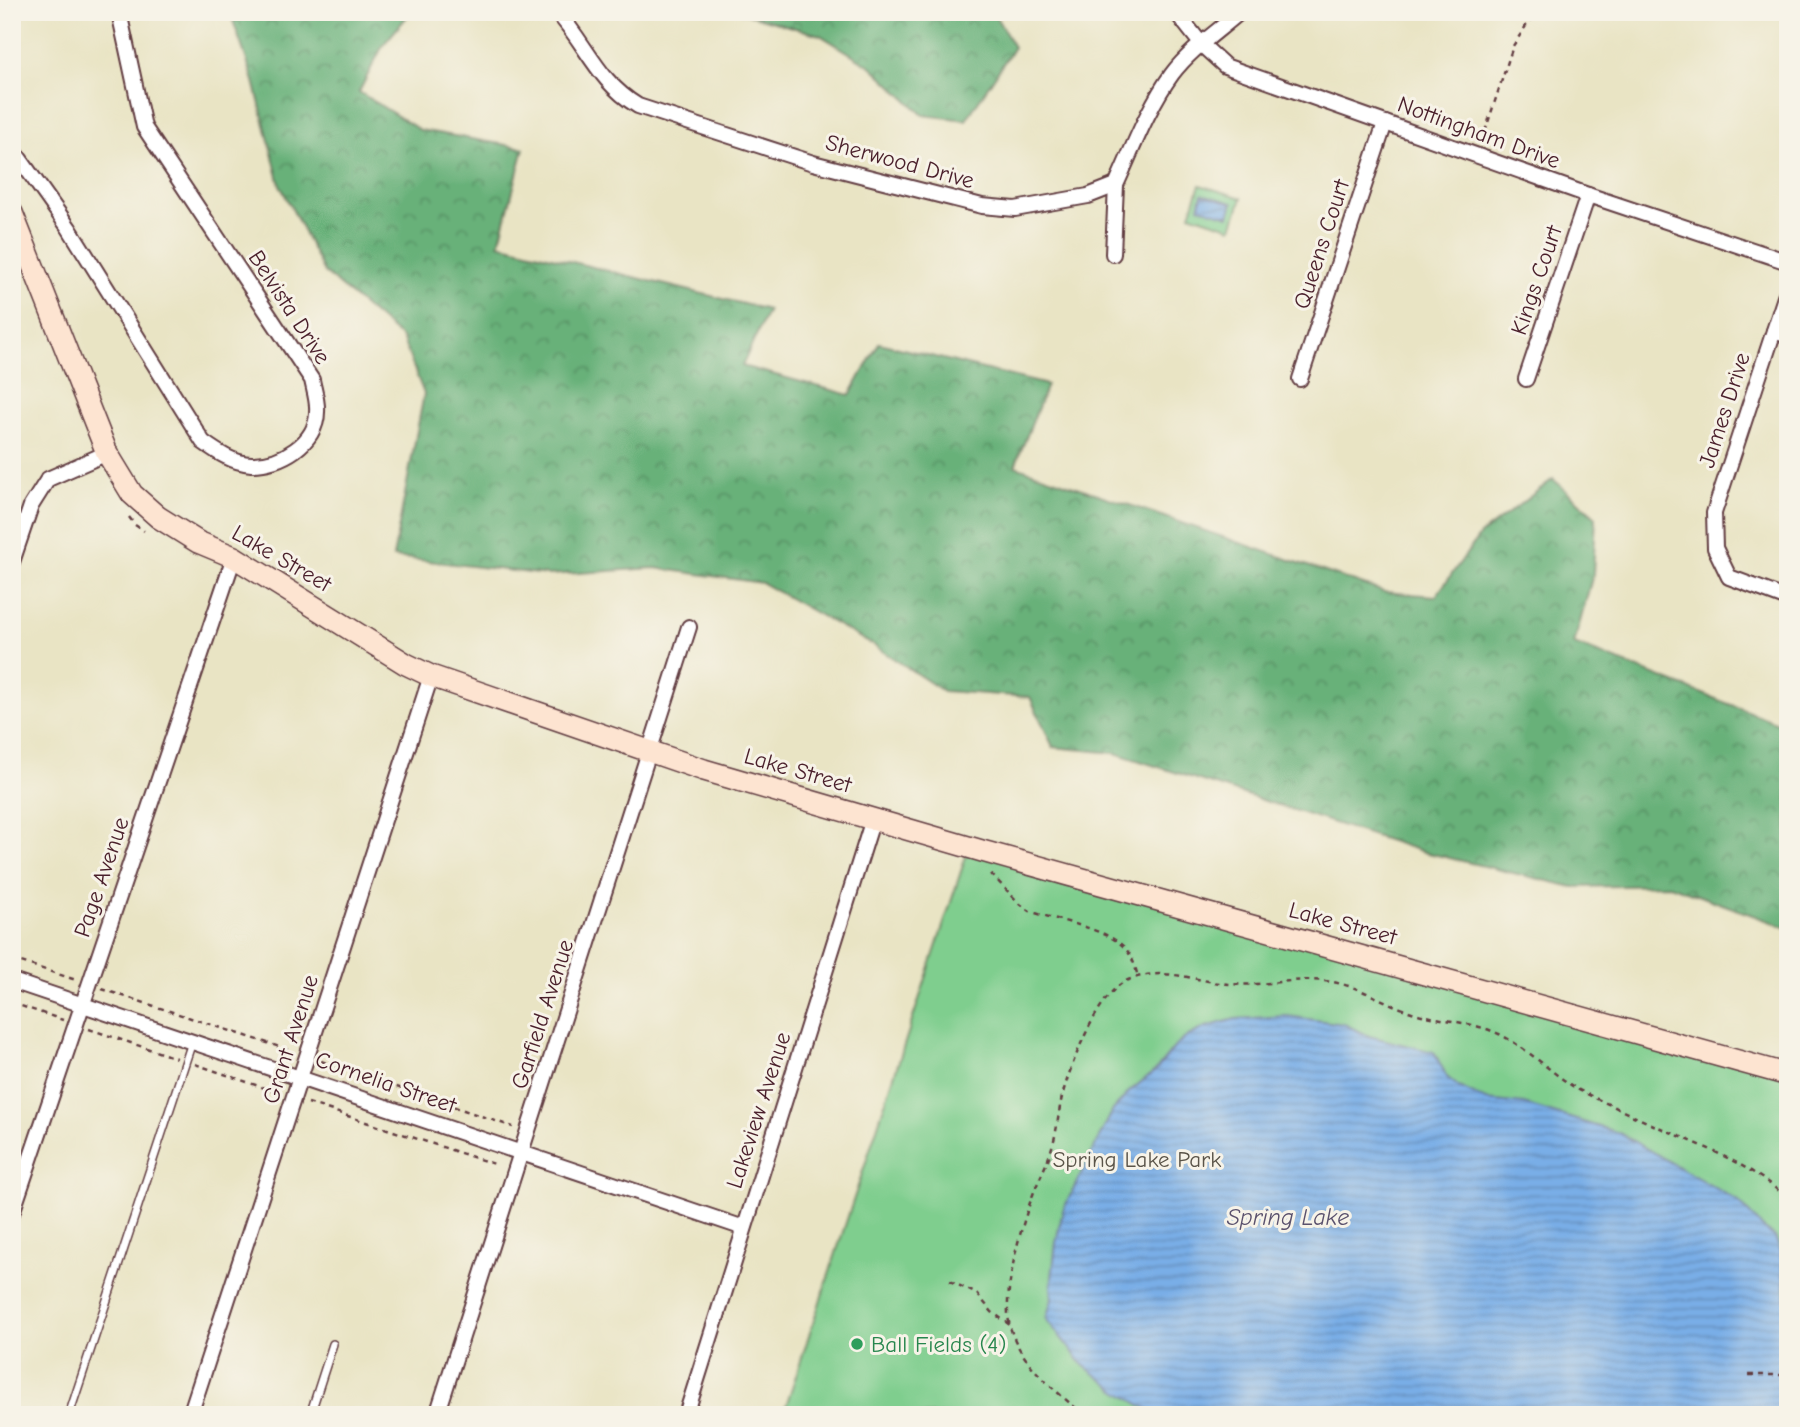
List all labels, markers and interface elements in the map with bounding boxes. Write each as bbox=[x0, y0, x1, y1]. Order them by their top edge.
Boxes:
street label: Nottingham Drive bbox=[1394, 91, 1564, 174]
street label: Sherwood Drive bbox=[823, 129, 977, 194]
street label: Queens Court bbox=[1288, 175, 1356, 312]
street label: Kings Court bbox=[1505, 221, 1568, 338]
street label: Belvista Drive bbox=[243, 245, 336, 369]
street label: James Drive bbox=[1693, 349, 1756, 471]
street label: Lake Street bbox=[227, 519, 338, 598]
street label: Lake Street bbox=[741, 742, 856, 799]
street label: Page Avenue bbox=[68, 814, 135, 941]
street label: Lake Street bbox=[1286, 896, 1401, 951]
street label: Garfield Avenue bbox=[506, 936, 579, 1092]
street label: Grant Avenue bbox=[257, 971, 324, 1107]
street label: Lakeview Avenue bbox=[720, 1028, 796, 1192]
street label: Cornelia Street bbox=[312, 1046, 461, 1120]
park label: Spring Lake Park bbox=[1053, 1146, 1221, 1173]
water label: Spring Lake bbox=[1227, 1203, 1349, 1231]
place label: Ball Fields (4) bbox=[871, 1331, 1006, 1358]
marker: Ball Fields (4) bbox=[849, 1336, 865, 1352]

